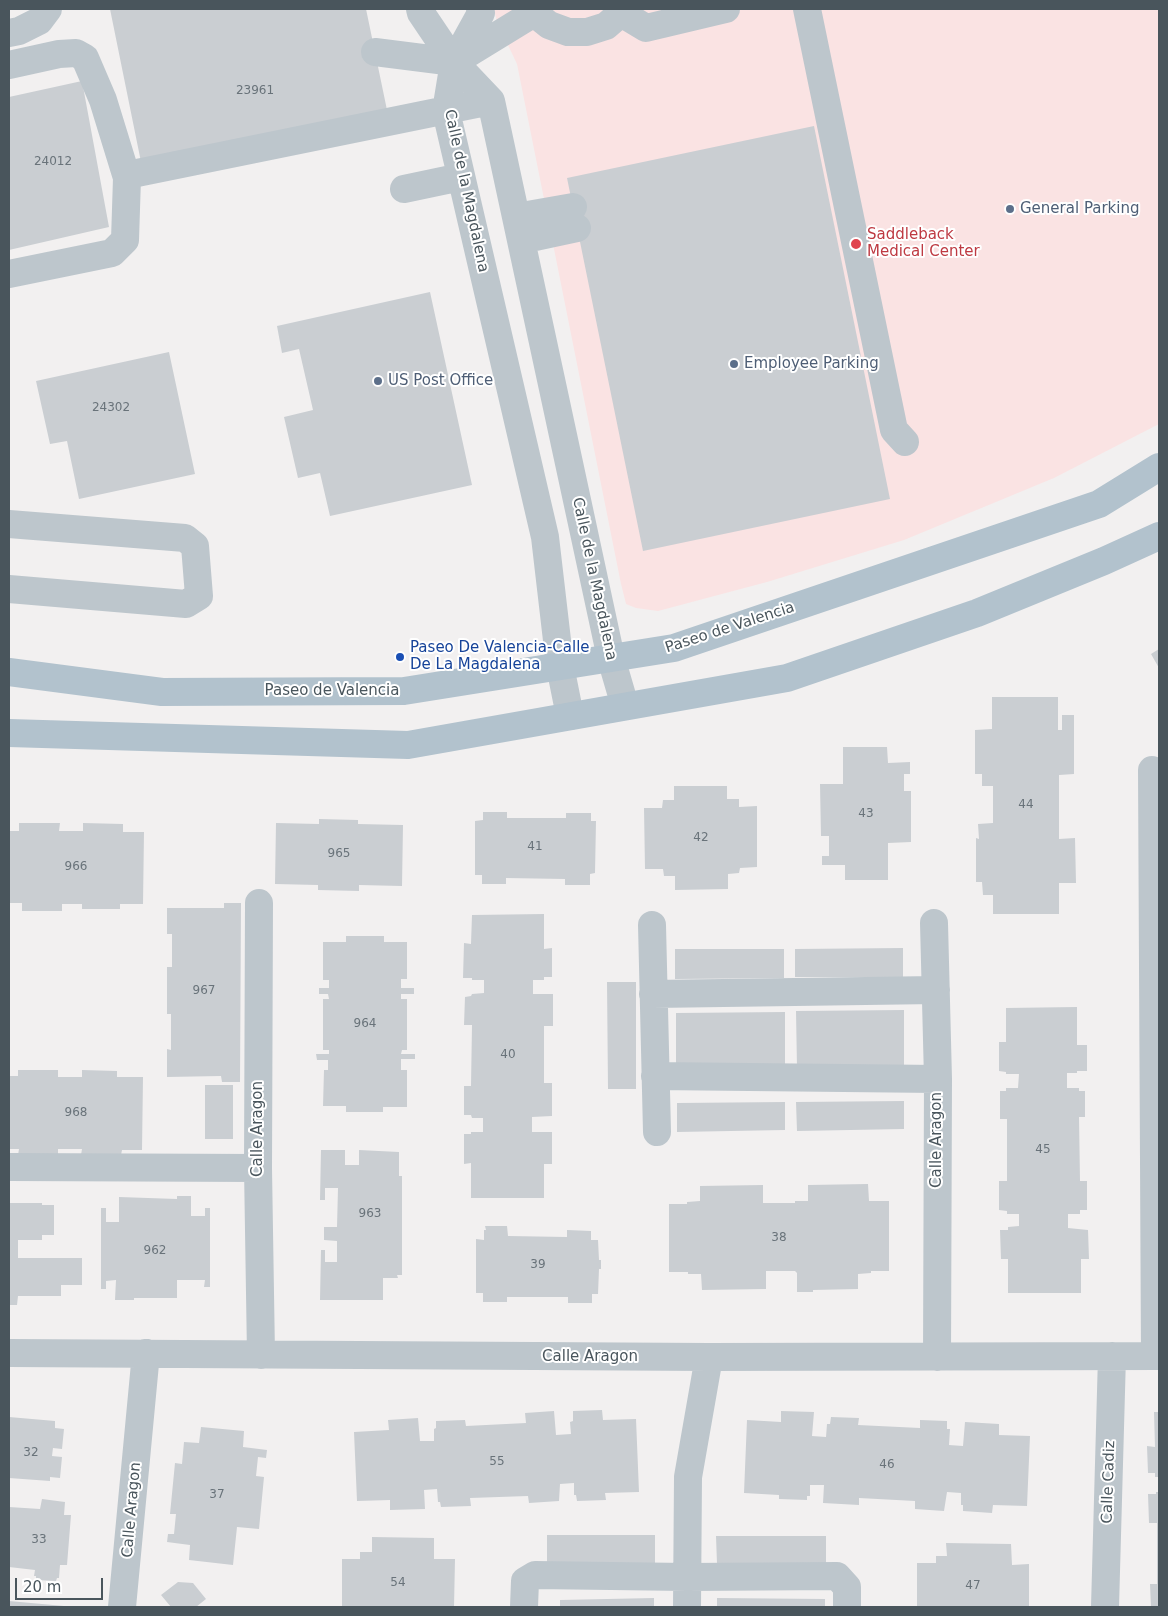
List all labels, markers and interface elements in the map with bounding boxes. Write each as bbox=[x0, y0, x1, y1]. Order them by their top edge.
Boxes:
house number: 23961 bbox=[236, 84, 274, 98]
street label: Calle de la Magdalena bbox=[440, 108, 492, 274]
house number: 24012 bbox=[34, 155, 72, 169]
place label: General Parking bbox=[1020, 200, 1139, 218]
marker: General Parking bbox=[1004, 203, 1016, 215]
place label: Saddleback Medical Center bbox=[867, 226, 980, 261]
marker: Saddleback Medical Center bbox=[849, 237, 863, 251]
place label: Employee Parking bbox=[744, 355, 879, 373]
marker: Employee Parking bbox=[728, 358, 740, 370]
place label: US Post Office bbox=[388, 372, 493, 390]
marker: US Post Office bbox=[372, 375, 384, 387]
house number: 24302 bbox=[92, 401, 130, 415]
street label: Calle de la Magdalena bbox=[568, 496, 620, 662]
street label: Paseo de Valencia bbox=[663, 599, 797, 657]
place label: Paseo De Valencia-Calle De La Magdalena bbox=[410, 639, 590, 674]
marker: Paseo De Valencia-Calle De La Magdalena bbox=[394, 651, 406, 663]
street label: Paseo de Valencia bbox=[265, 682, 399, 700]
house number: 44 bbox=[1018, 798, 1034, 812]
house number: 43 bbox=[858, 807, 874, 821]
house number: 42 bbox=[693, 831, 709, 845]
house number: 41 bbox=[527, 840, 543, 854]
house number: 965 bbox=[328, 847, 350, 861]
house number: 966 bbox=[65, 860, 87, 874]
house number: 967 bbox=[193, 984, 215, 998]
house number: 964 bbox=[354, 1017, 376, 1031]
house number: 40 bbox=[500, 1048, 516, 1062]
street label: Calle Aragon bbox=[249, 1081, 267, 1177]
street label: Calle Aragon bbox=[928, 1092, 946, 1188]
house number: 968 bbox=[65, 1106, 87, 1120]
house number: 45 bbox=[1035, 1143, 1051, 1157]
house number: 963 bbox=[359, 1207, 381, 1221]
house number: 38 bbox=[771, 1231, 787, 1245]
house number: 962 bbox=[144, 1244, 166, 1258]
house number: 39 bbox=[530, 1258, 546, 1272]
street label: Calle Aragon bbox=[542, 1348, 638, 1366]
street label: Calle Cadiz bbox=[1099, 1440, 1119, 1524]
house number: 32 bbox=[23, 1446, 39, 1460]
house number: 55 bbox=[489, 1455, 505, 1469]
house number: 46 bbox=[879, 1458, 895, 1472]
street label: Calle Aragon bbox=[119, 1461, 145, 1559]
house number: 37 bbox=[209, 1488, 225, 1502]
house number: 33 bbox=[31, 1533, 47, 1547]
scale bar bbox=[18, 1568, 105, 1600]
house number: 54 bbox=[390, 1576, 406, 1590]
text: 20 m bbox=[23, 1578, 61, 1596]
house number: 47 bbox=[965, 1579, 981, 1593]

